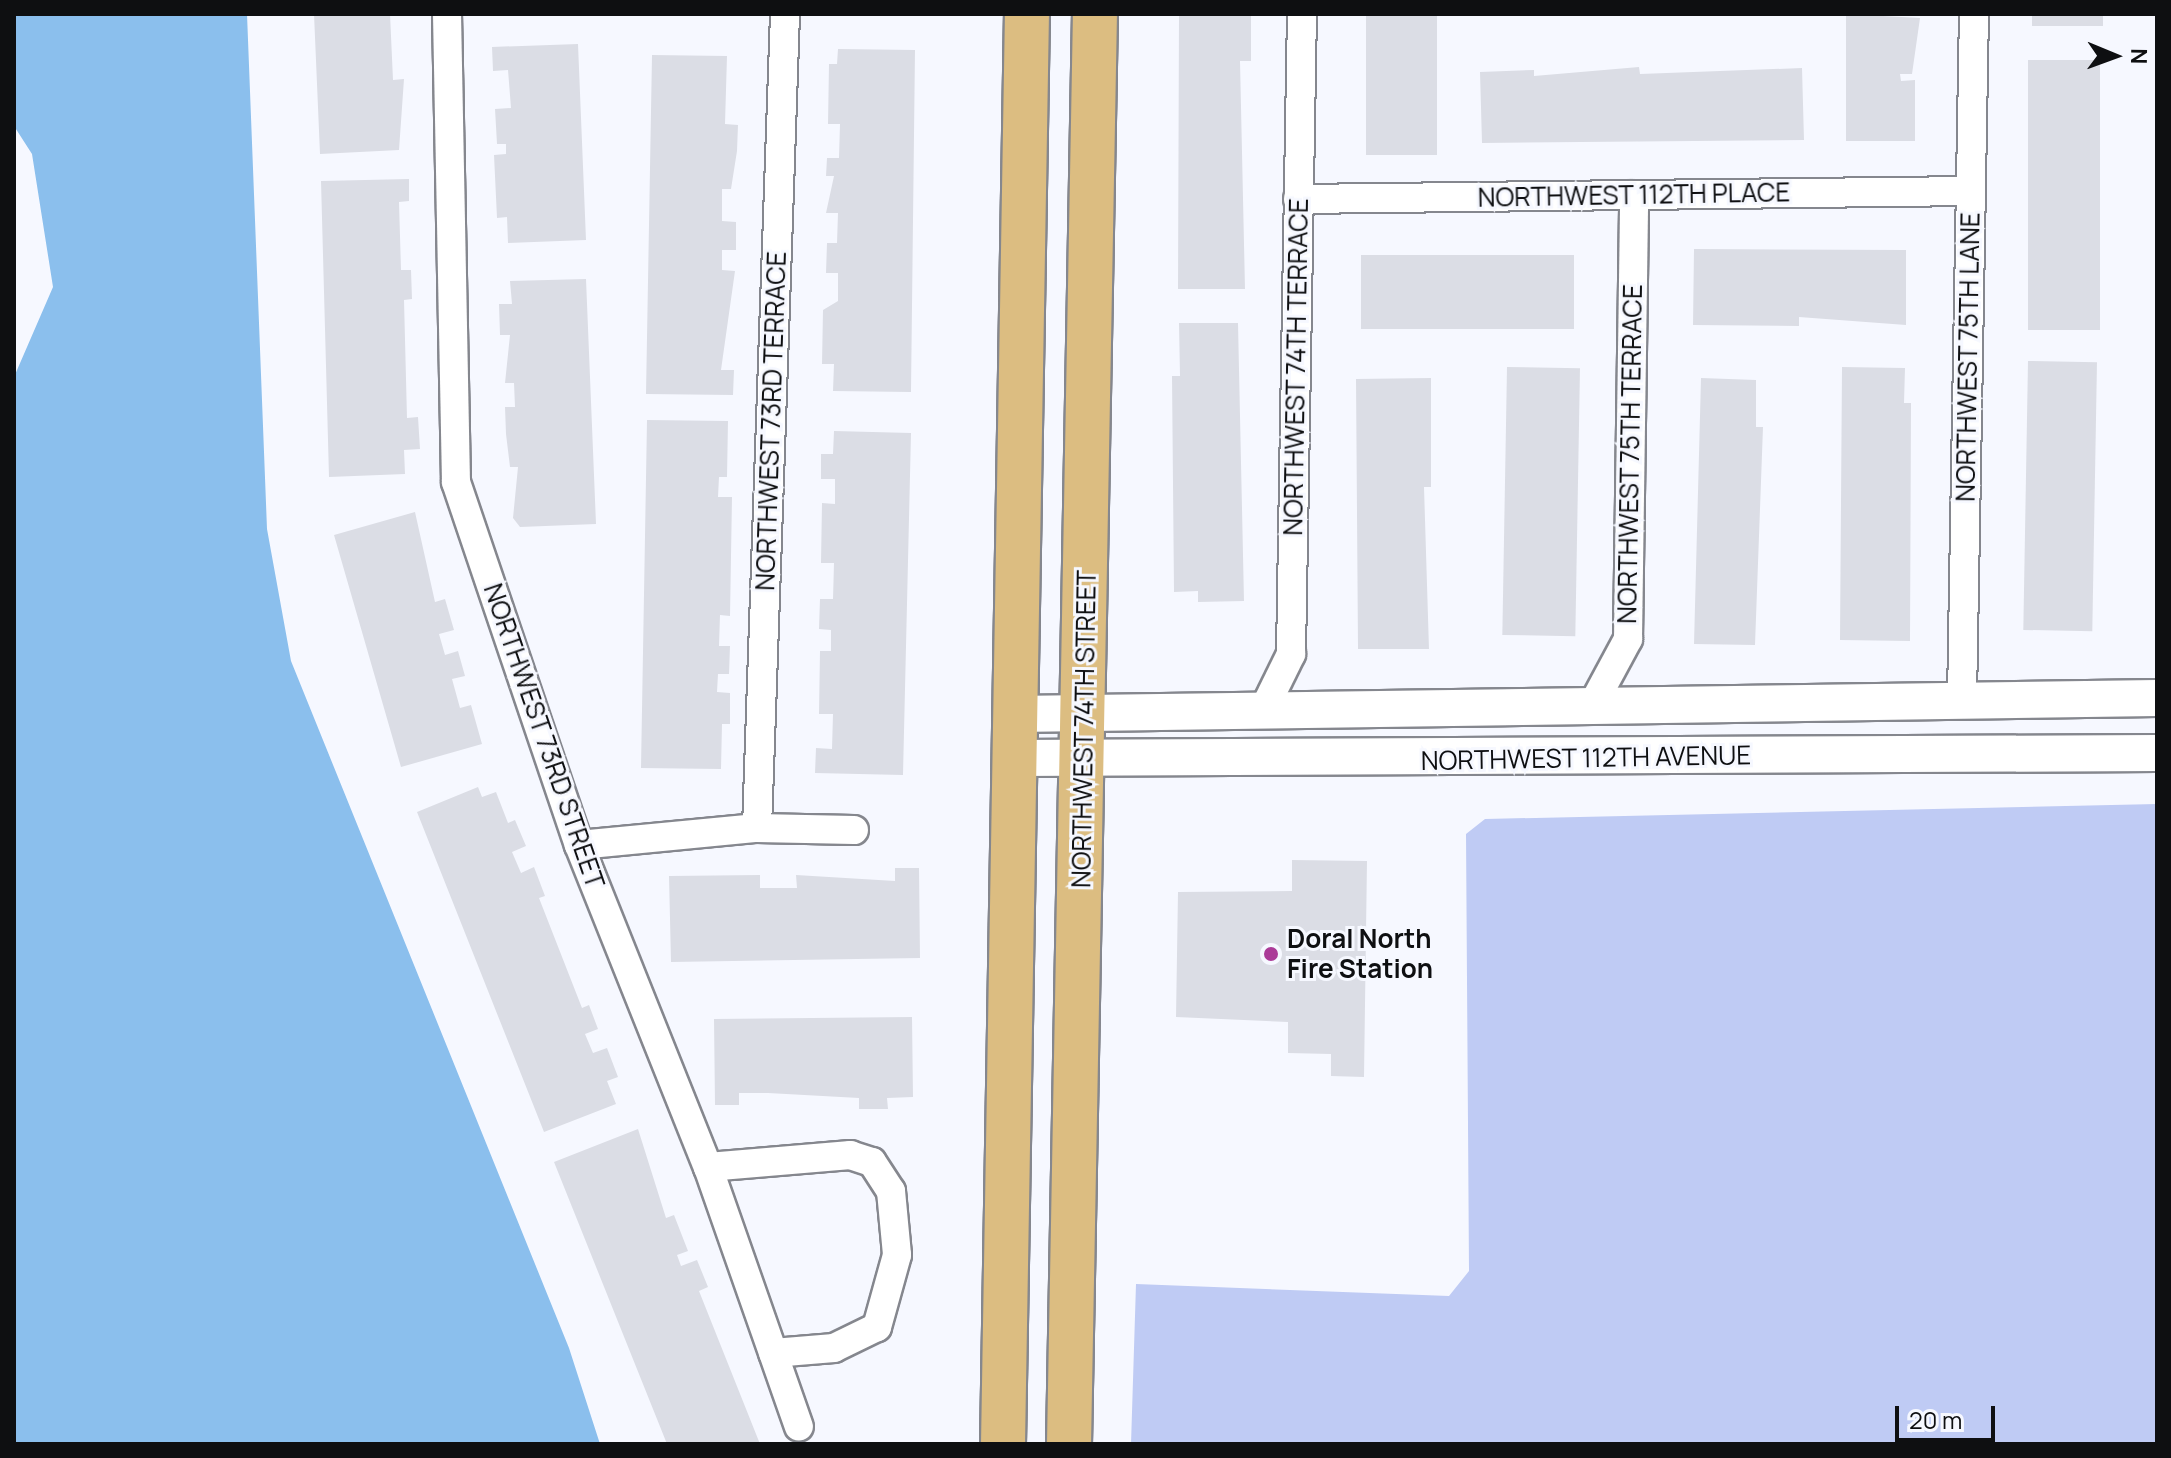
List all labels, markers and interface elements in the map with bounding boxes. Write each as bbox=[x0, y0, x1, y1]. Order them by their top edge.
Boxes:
north arrow bbox=[2075, 16, 2155, 96]
text: N bbox=[2124, 48, 2154, 65]
street label: NORTHWEST 112TH PLACE bbox=[1477, 177, 1791, 213]
street label: NORTHWEST 74TH TERRACE bbox=[1277, 198, 1315, 536]
street label: NORTHWEST 75TH LANE bbox=[1950, 212, 1986, 502]
street label: NORTHWEST 73RD TERRACE bbox=[749, 250, 793, 592]
street label: NORTHWEST 75TH TERRACE bbox=[1611, 283, 1649, 625]
street label: NORTHWEST 74TH STREET bbox=[1066, 569, 1102, 889]
street label: NORTHWEST 73RD STREET bbox=[477, 579, 611, 893]
street label: NORTHWEST 112TH AVENUE bbox=[1420, 740, 1752, 776]
place label: Doral North Fire Station bbox=[1287, 923, 1433, 984]
marker: Doral North Fire Station bbox=[1262, 945, 1280, 963]
scale bar bbox=[1899, 1390, 1999, 1440]
text: 20 m bbox=[1909, 1403, 1962, 1436]

